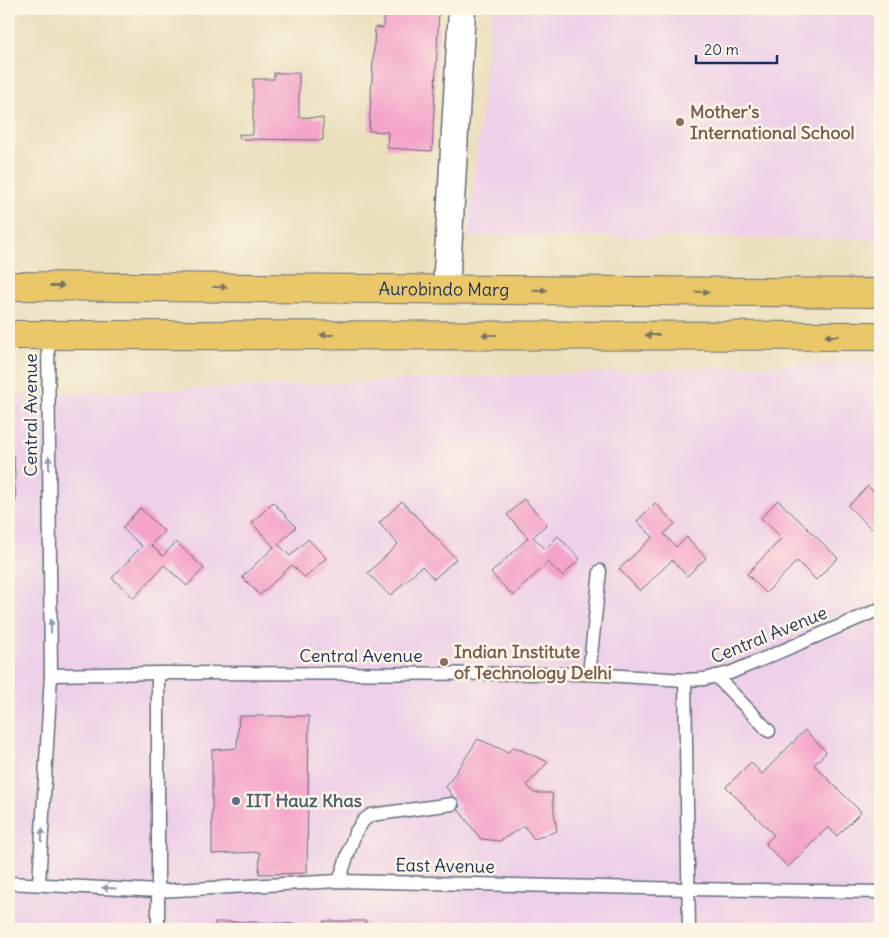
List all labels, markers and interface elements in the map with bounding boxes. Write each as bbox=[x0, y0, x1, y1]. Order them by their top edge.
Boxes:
scale bar bbox=[696, 32, 778, 64]
text: 20 m bbox=[704, 40, 739, 59]
place label: Mother's International School bbox=[690, 100, 855, 144]
marker: Mother's International School bbox=[674, 116, 686, 128]
street label: Aurobindo Marg bbox=[379, 277, 509, 301]
one-way arrow bbox=[50, 282, 66, 290]
one-way arrow bbox=[212, 283, 228, 291]
one-way arrow bbox=[532, 286, 548, 294]
one-way arrow bbox=[695, 288, 711, 296]
one-way arrow bbox=[318, 331, 334, 339]
one-way arrow bbox=[481, 331, 497, 339]
one-way arrow bbox=[643, 331, 659, 339]
one-way arrow bbox=[823, 332, 839, 340]
street label: Central Avenue bbox=[19, 353, 42, 477]
one-way arrow bbox=[45, 455, 53, 471]
street label: Central Avenue bbox=[707, 601, 830, 668]
one-way arrow bbox=[47, 618, 55, 634]
place label: Indian Institute of Technology Delhi bbox=[454, 640, 612, 684]
street label: Central Avenue bbox=[299, 644, 423, 667]
marker: Indian Institute of Technology Delhi bbox=[438, 656, 450, 668]
place label: IIT Hauz Khas bbox=[246, 789, 362, 812]
marker: IIT Hauz Khas bbox=[230, 795, 242, 807]
one-way arrow bbox=[38, 827, 46, 843]
street label: East Avenue bbox=[395, 853, 495, 878]
one-way arrow bbox=[101, 883, 117, 891]

